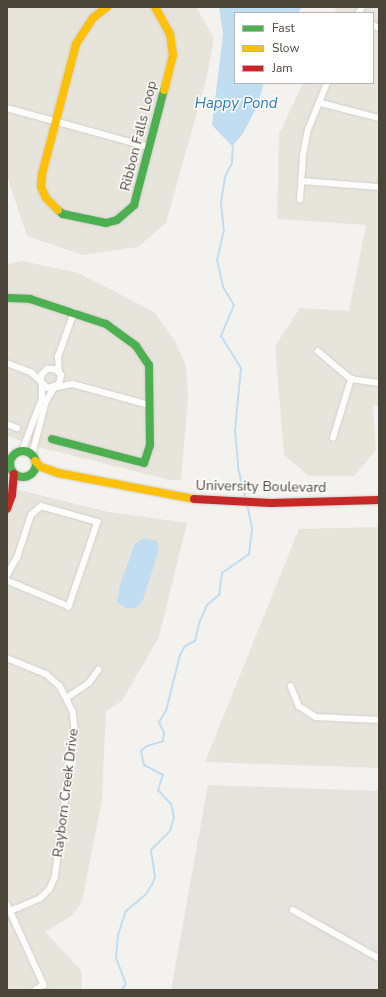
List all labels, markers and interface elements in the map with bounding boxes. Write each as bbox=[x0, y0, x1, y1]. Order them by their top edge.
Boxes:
legend bbox=[234, 12, 374, 84]
text: Fast bbox=[272, 20, 295, 36]
text: Slow bbox=[272, 40, 300, 56]
text: Jam bbox=[272, 60, 293, 76]
street label: Ribbon Falls Loop bbox=[117, 79, 161, 193]
water label: Happy Pond bbox=[194, 95, 278, 113]
street label: University Boulevard bbox=[195, 477, 327, 497]
street label: Rayborn Creek Drive bbox=[50, 728, 82, 858]

